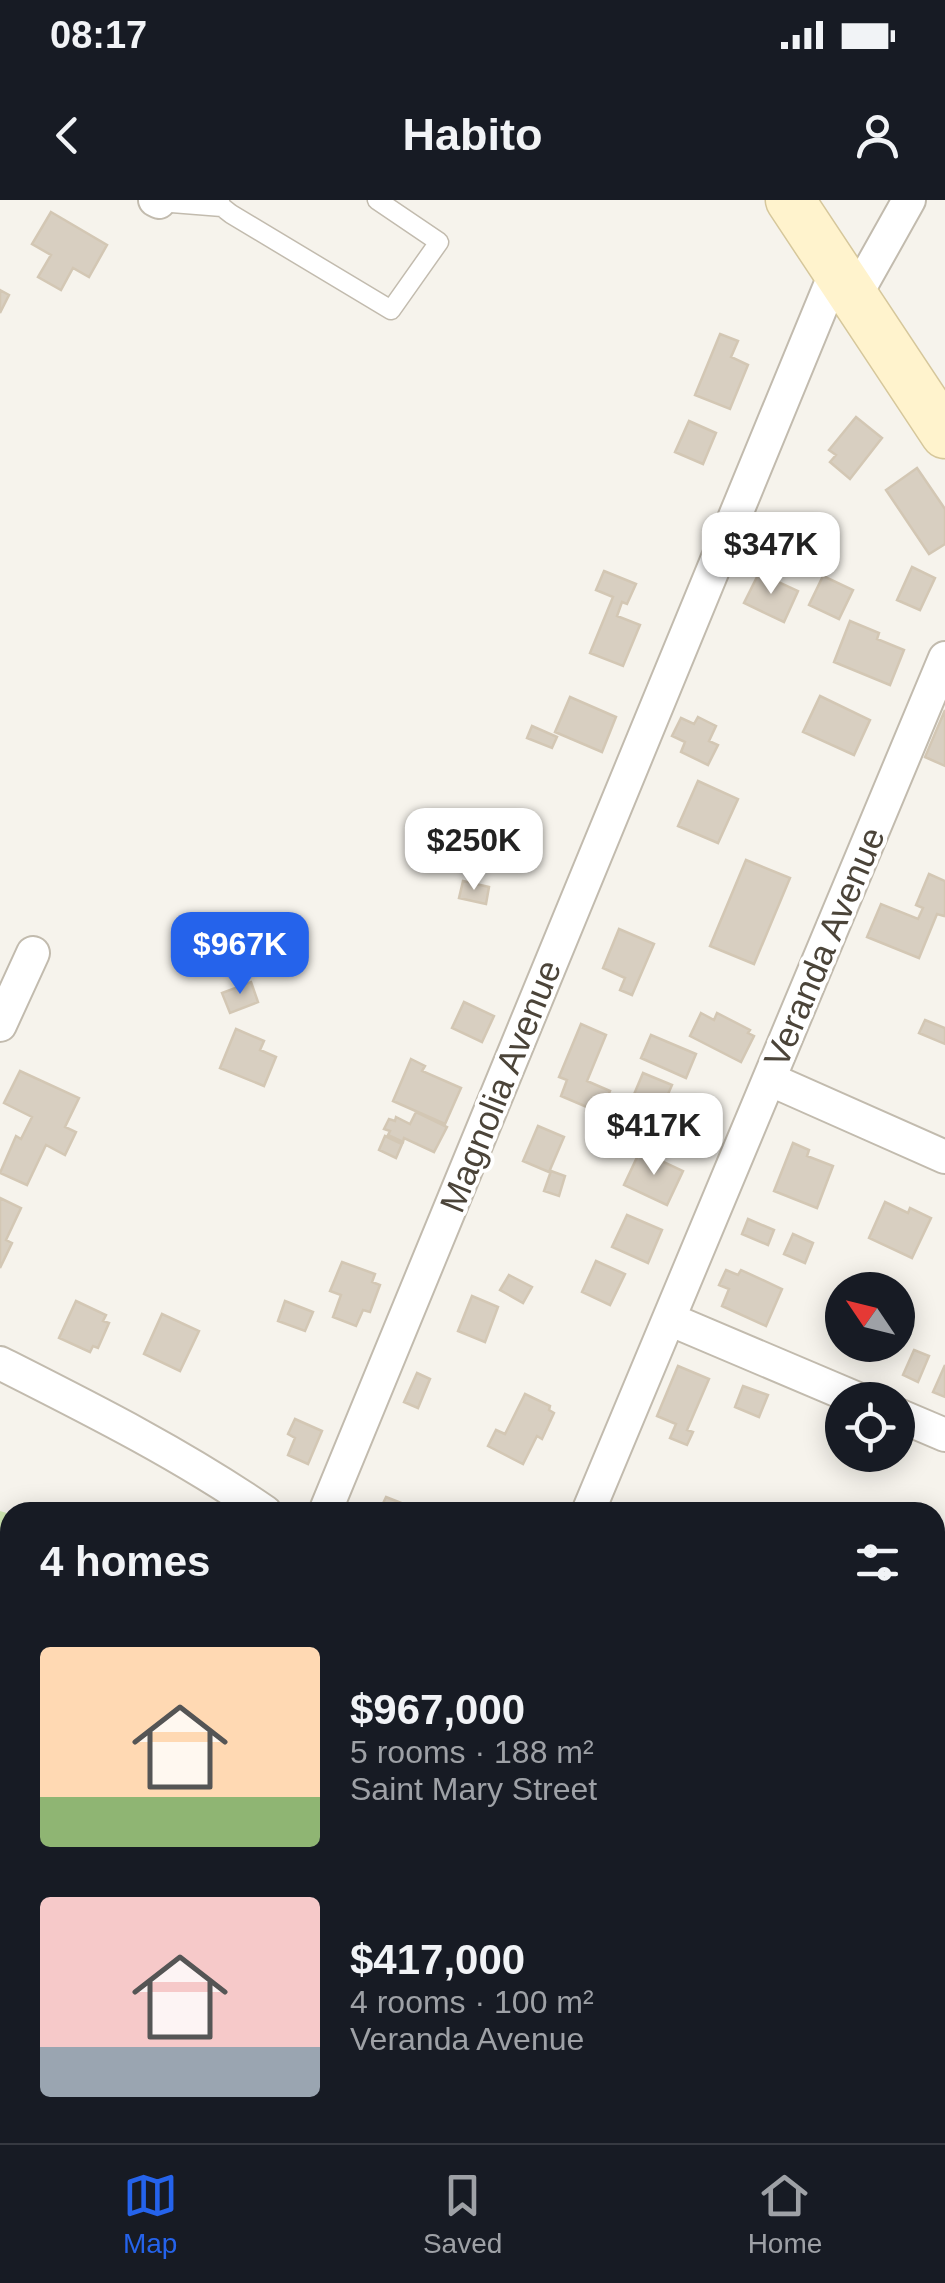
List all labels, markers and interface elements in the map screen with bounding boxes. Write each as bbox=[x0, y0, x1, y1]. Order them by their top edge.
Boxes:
text: 08:17 bbox=[50, 14, 147, 56]
icon: back bbox=[40, 108, 95, 163]
icon: person bbox=[850, 108, 905, 163]
text: Habito bbox=[403, 109, 543, 160]
pin: $347K bbox=[701, 512, 841, 597]
text: $347K bbox=[724, 526, 818, 562]
pin: $250K bbox=[404, 808, 544, 893]
street label: Veranda Avenue bbox=[756, 821, 892, 1073]
text: $250K bbox=[427, 822, 521, 858]
pin: $967K bbox=[170, 912, 310, 997]
text: $967K bbox=[193, 926, 287, 962]
street label: Magnolia Avenue bbox=[432, 954, 568, 1218]
pin: $417K bbox=[584, 1093, 724, 1178]
text: $417K bbox=[607, 1107, 701, 1143]
north arrow bbox=[825, 1272, 915, 1362]
map controls bbox=[825, 1272, 915, 1472]
button: locate bbox=[825, 1382, 915, 1472]
icon: filters bbox=[850, 1535, 905, 1590]
text: 4 homes bbox=[40, 1538, 210, 1585]
text: $967,000 bbox=[350, 1686, 525, 1733]
icon: home bbox=[120, 1687, 240, 1807]
text: 5 rooms · 188 m² bbox=[350, 1734, 594, 1770]
text: Saint Mary Street bbox=[350, 1771, 597, 1807]
text: $417,000 bbox=[350, 1936, 525, 1983]
icon: home bbox=[120, 1937, 240, 2057]
text: 4 rooms · 100 m² bbox=[350, 1984, 594, 2020]
text: Veranda Avenue bbox=[350, 2021, 584, 2057]
tab: Map bbox=[123, 2168, 178, 2260]
tab: Saved bbox=[423, 2168, 502, 2260]
tab: Home bbox=[748, 2168, 822, 2260]

